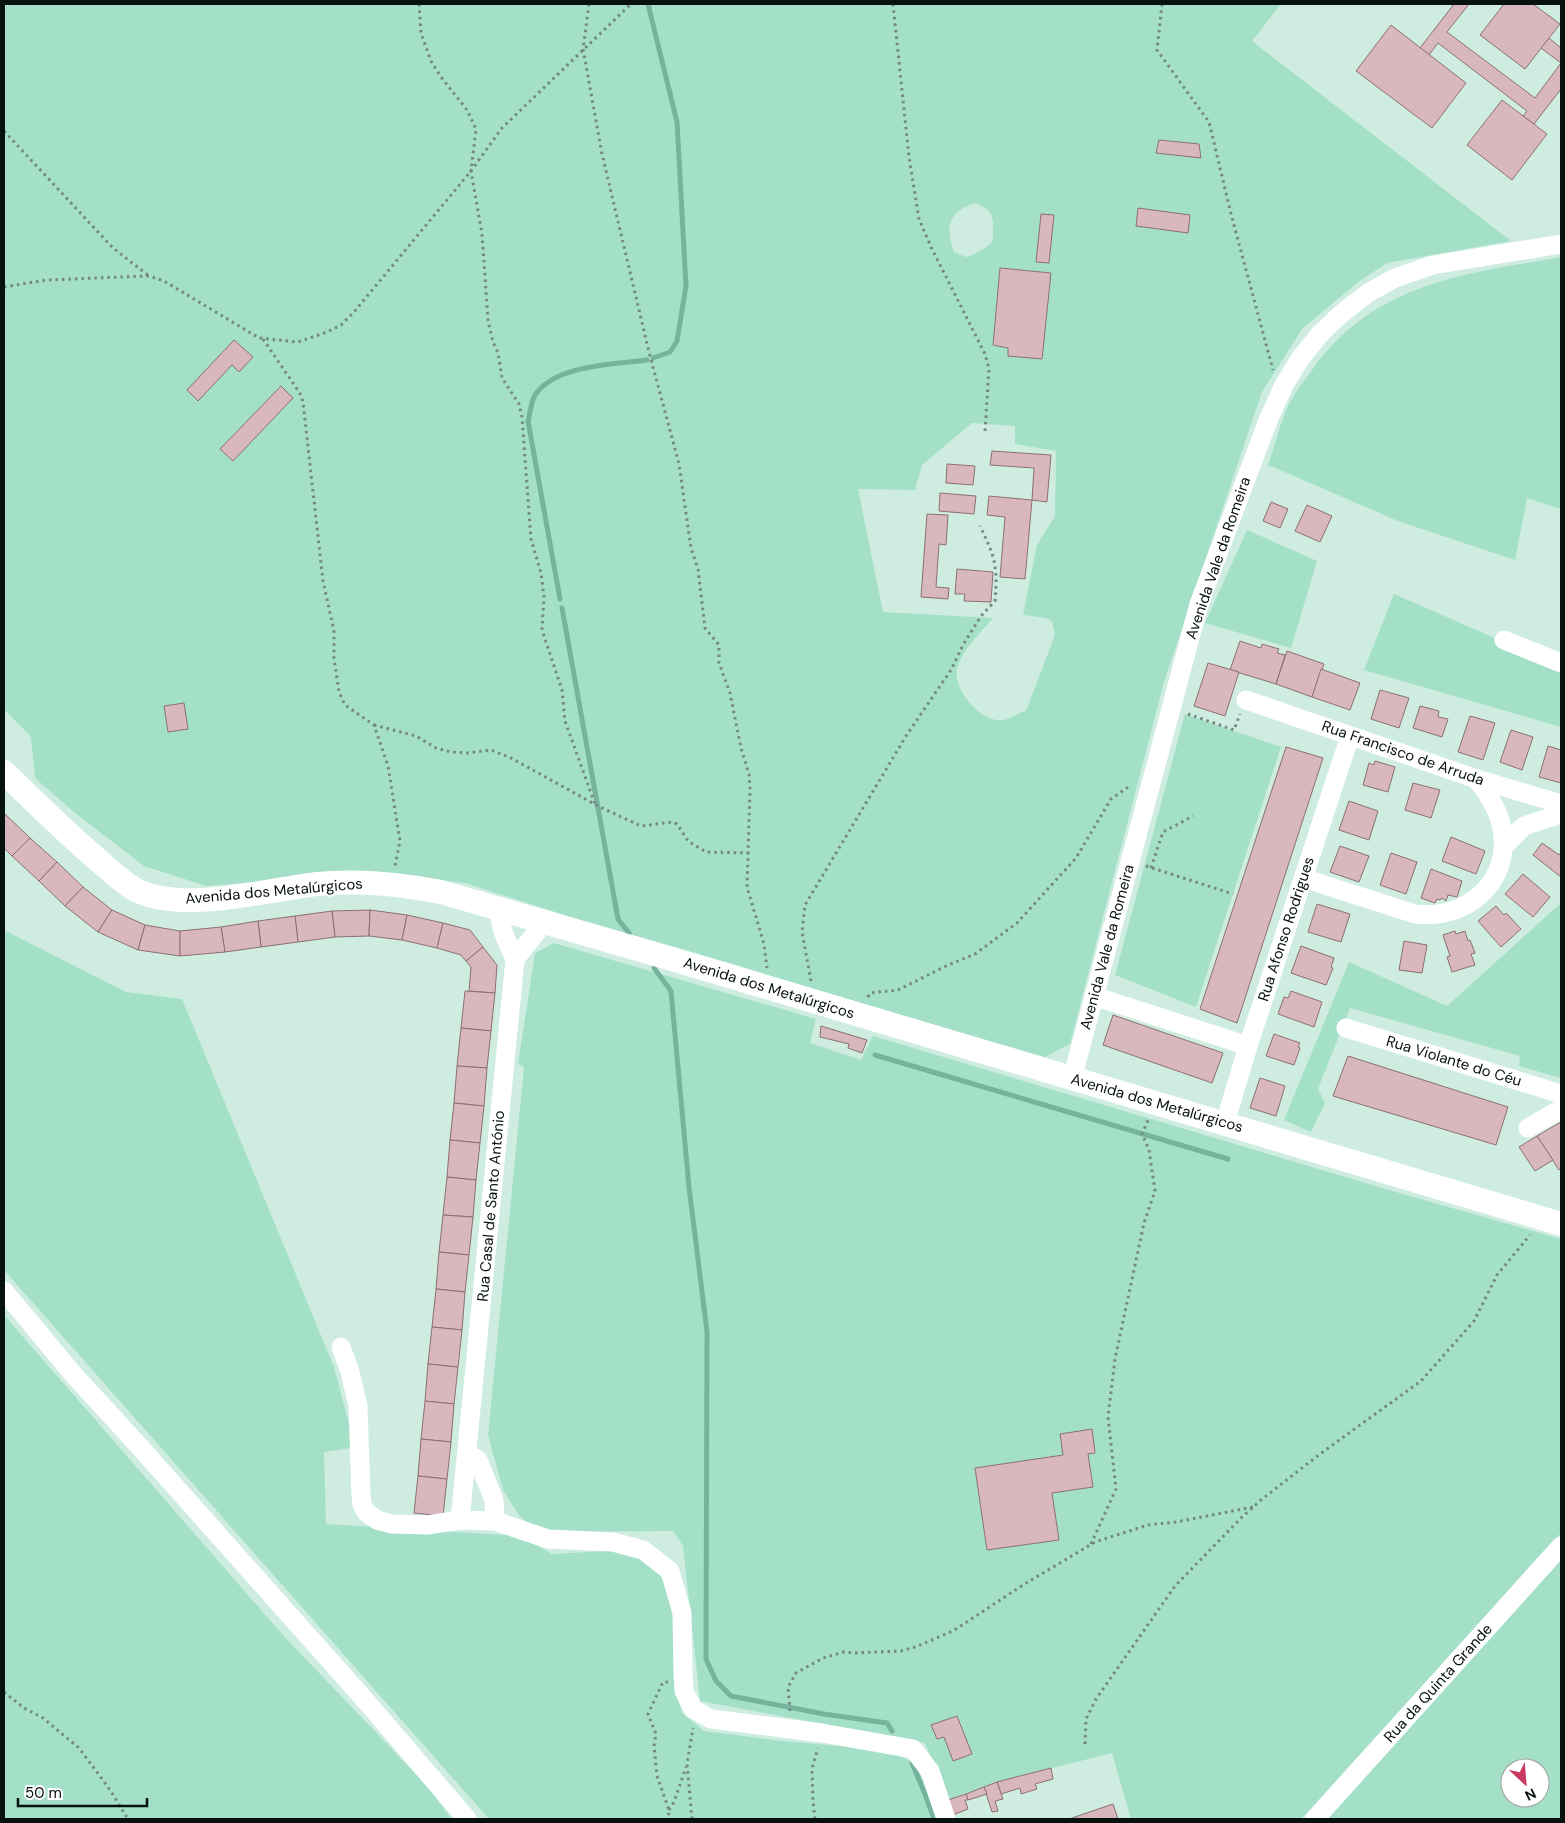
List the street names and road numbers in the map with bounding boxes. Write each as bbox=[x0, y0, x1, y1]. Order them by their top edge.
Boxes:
street label: Avenida Vale da Romeira bbox=[1181, 474, 1255, 642]
street label: Rua Francisco de Arruda bbox=[1319, 716, 1487, 790]
street label: Rua Afonso Rodrigues bbox=[1253, 854, 1319, 1004]
street label: Avenida Vale da Romeira bbox=[1075, 862, 1139, 1032]
street label: Avenida dos Metalúrgicos bbox=[184, 873, 364, 909]
street label: Avenida dos Metalúrgicos bbox=[681, 952, 857, 1024]
street label: Rua Violante do Céu bbox=[1384, 1031, 1524, 1091]
street label: Avenida dos Metalúrgicos bbox=[1069, 1069, 1245, 1137]
street label: Rua Casal de Santo António bbox=[473, 1110, 509, 1302]
street label: Rua da Quinta Grande bbox=[1379, 1619, 1497, 1747]

